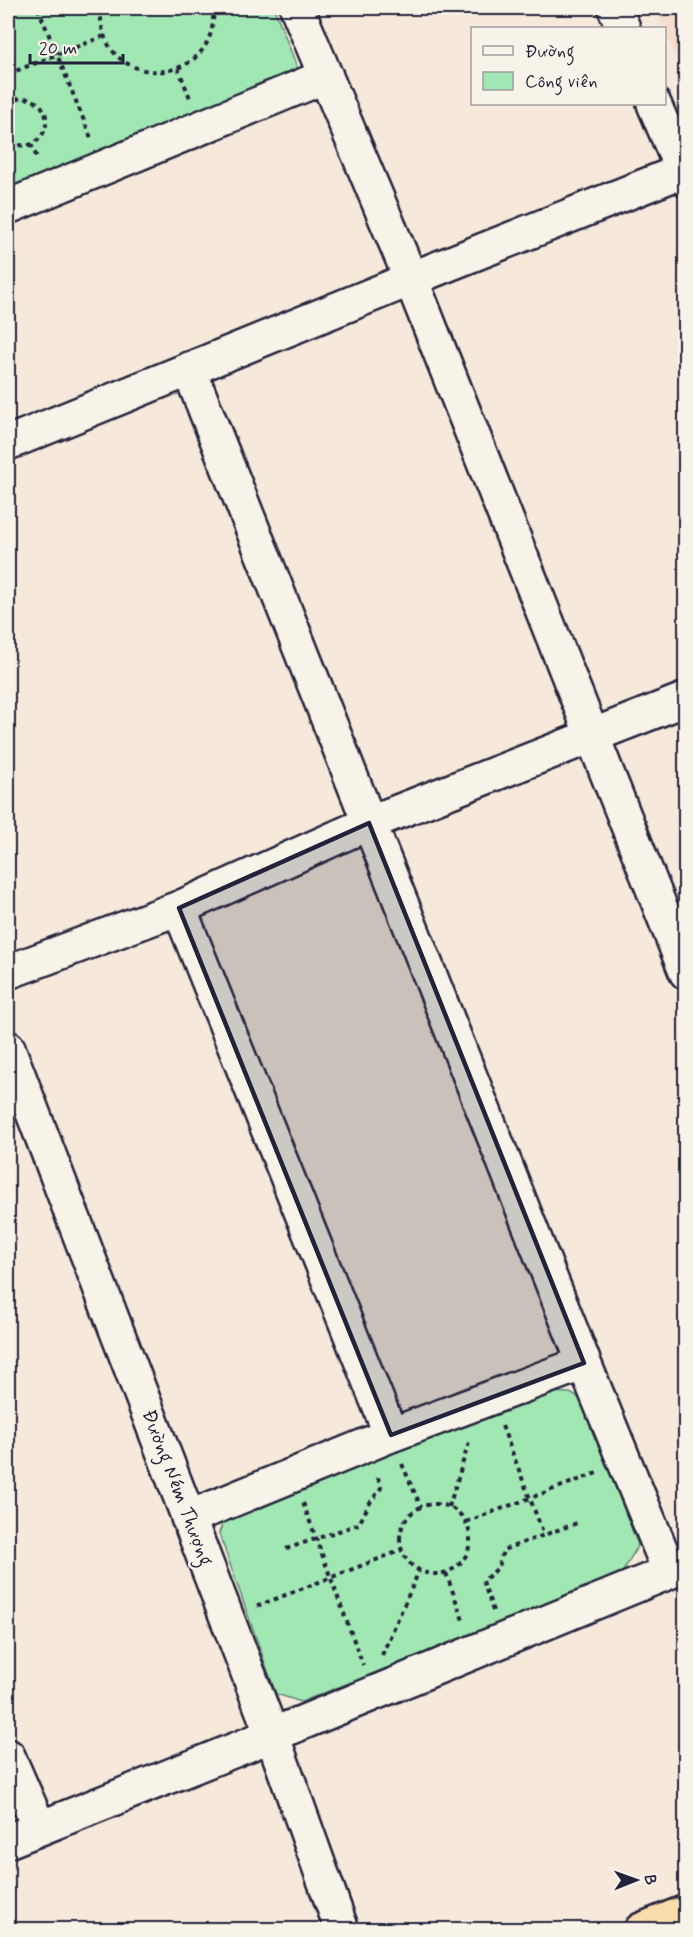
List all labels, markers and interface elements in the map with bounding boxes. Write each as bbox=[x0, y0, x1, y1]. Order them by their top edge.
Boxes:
scale bar bbox=[30, 27, 123, 65]
legend bbox=[471, 27, 666, 105]
text: 20 m bbox=[39, 37, 77, 61]
text: Đường bbox=[525, 40, 575, 66]
text: Công viên bbox=[525, 70, 598, 96]
street label: Đường Ném Thượng bbox=[133, 1406, 219, 1571]
north arrow bbox=[606, 1850, 666, 1910]
text: B bbox=[639, 1875, 660, 1885]

